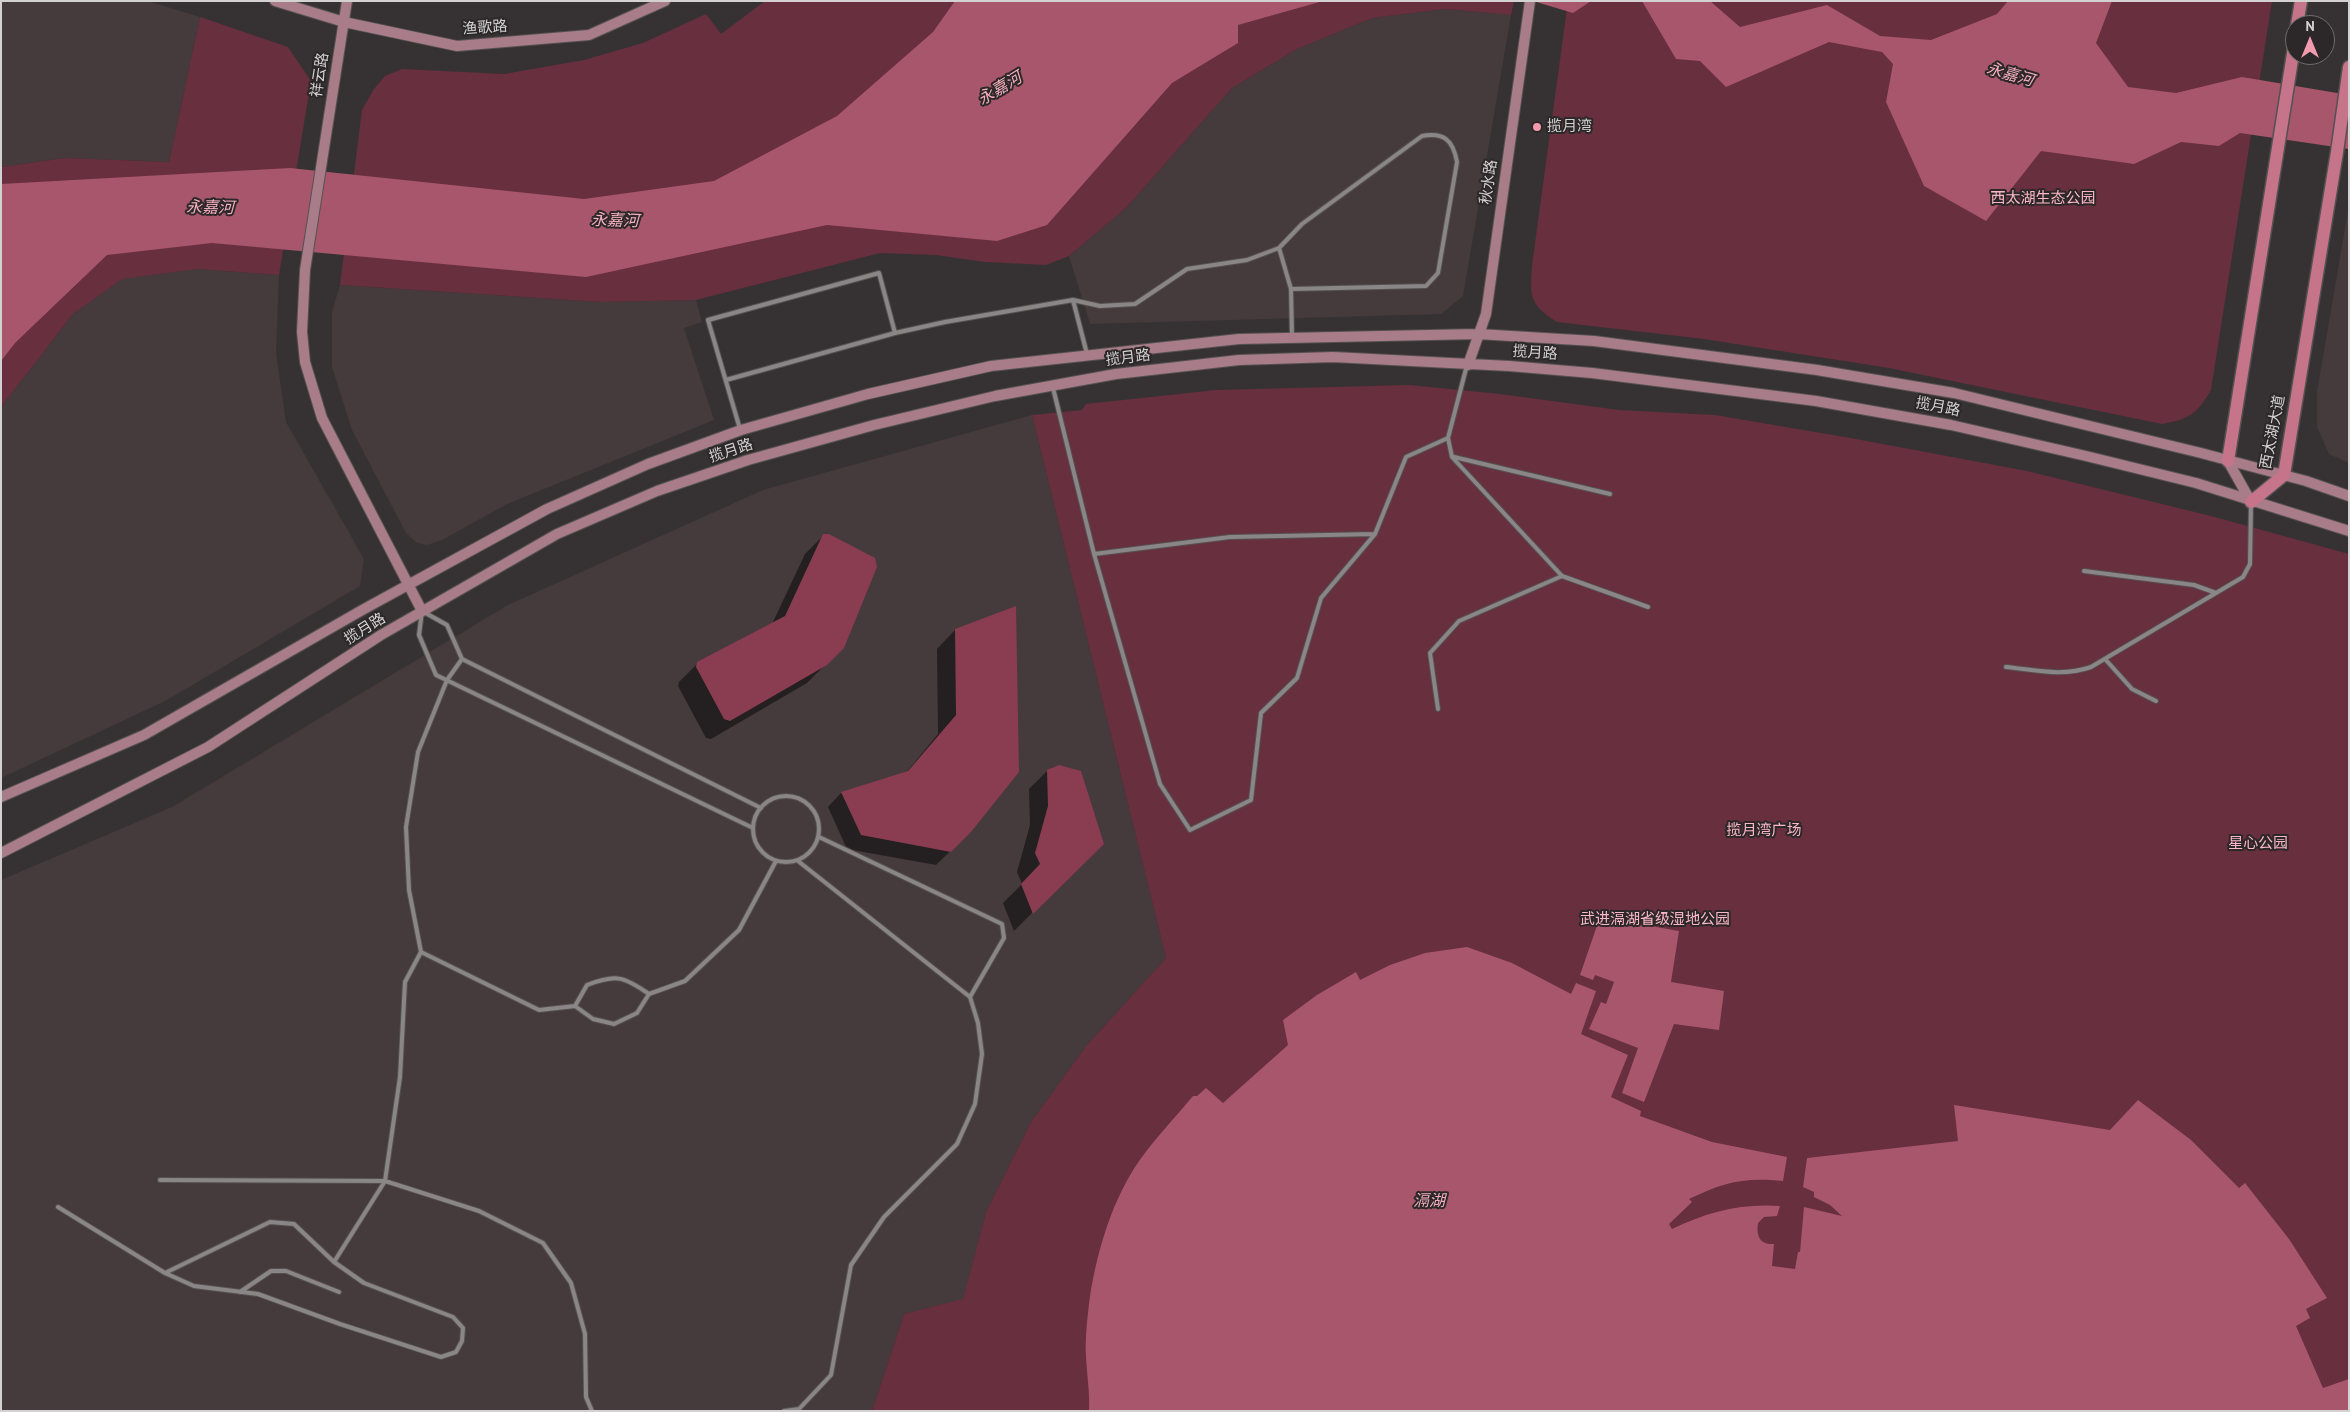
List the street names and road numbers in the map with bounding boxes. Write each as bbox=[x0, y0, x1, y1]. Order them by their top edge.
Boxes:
street label: 渔歌路 bbox=[462, 17, 508, 39]
street label: 祥云路 bbox=[308, 51, 332, 99]
street label: 秋水路 bbox=[1477, 158, 1501, 206]
street label: 揽月路 bbox=[1512, 342, 1558, 364]
street label: 揽月路 bbox=[1105, 346, 1151, 370]
street label: 西太湖大道 bbox=[2257, 393, 2289, 471]
street label: 揽月路 bbox=[1914, 394, 1962, 420]
street label: 揽月路 bbox=[707, 435, 755, 467]
street label: 揽月路 bbox=[341, 609, 389, 649]

